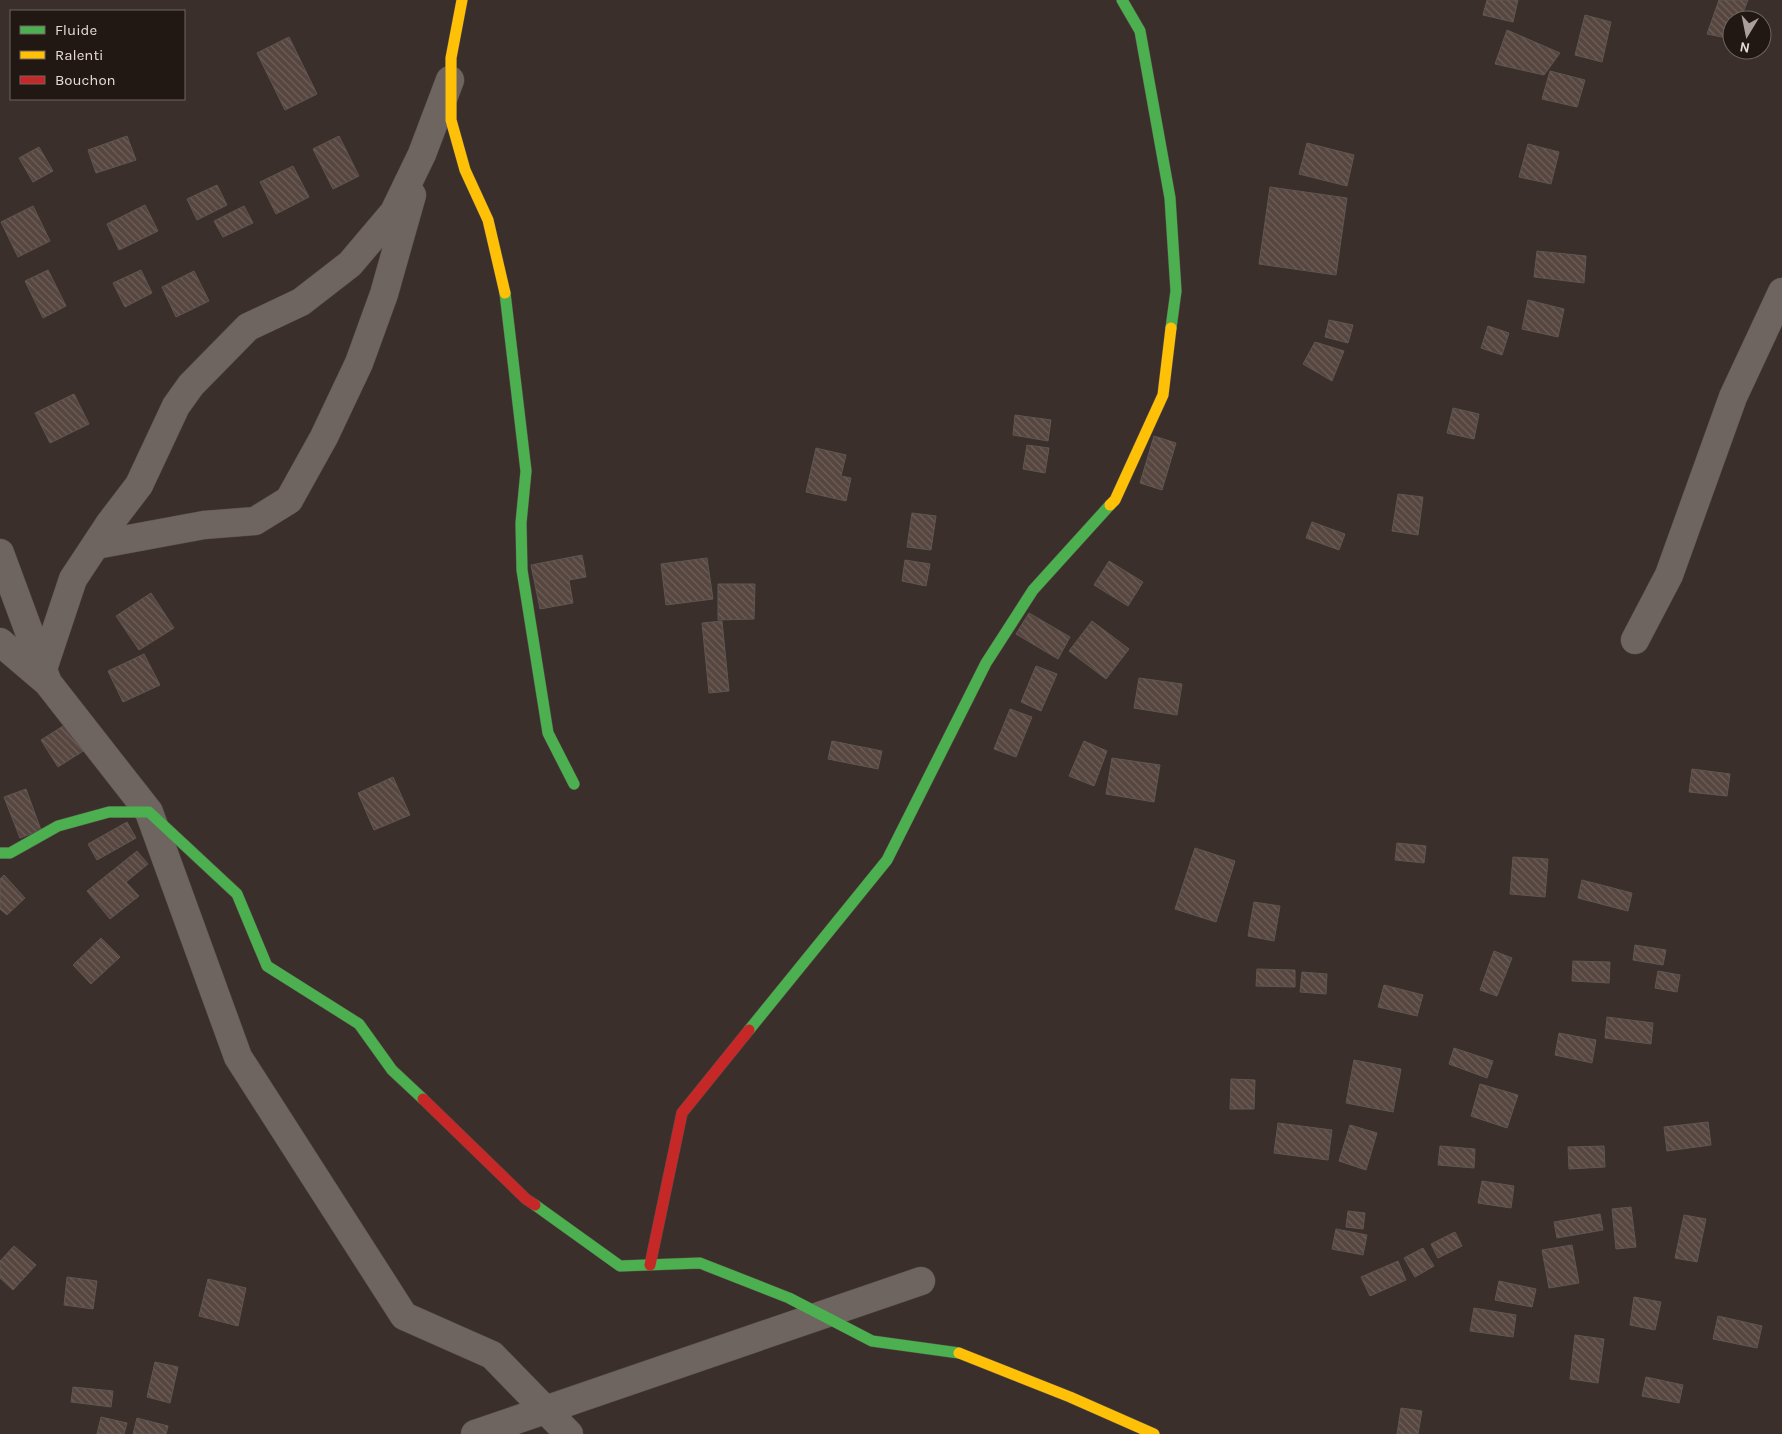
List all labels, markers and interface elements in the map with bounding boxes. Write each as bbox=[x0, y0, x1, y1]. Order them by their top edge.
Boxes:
legend bbox=[10, 10, 185, 100]
north arrow bbox=[1722, 10, 1772, 60]
text: Fluide bbox=[55, 21, 97, 39]
text: N bbox=[1738, 38, 1751, 57]
text: Ralenti bbox=[55, 46, 104, 64]
text: Bouchon bbox=[55, 71, 116, 89]

